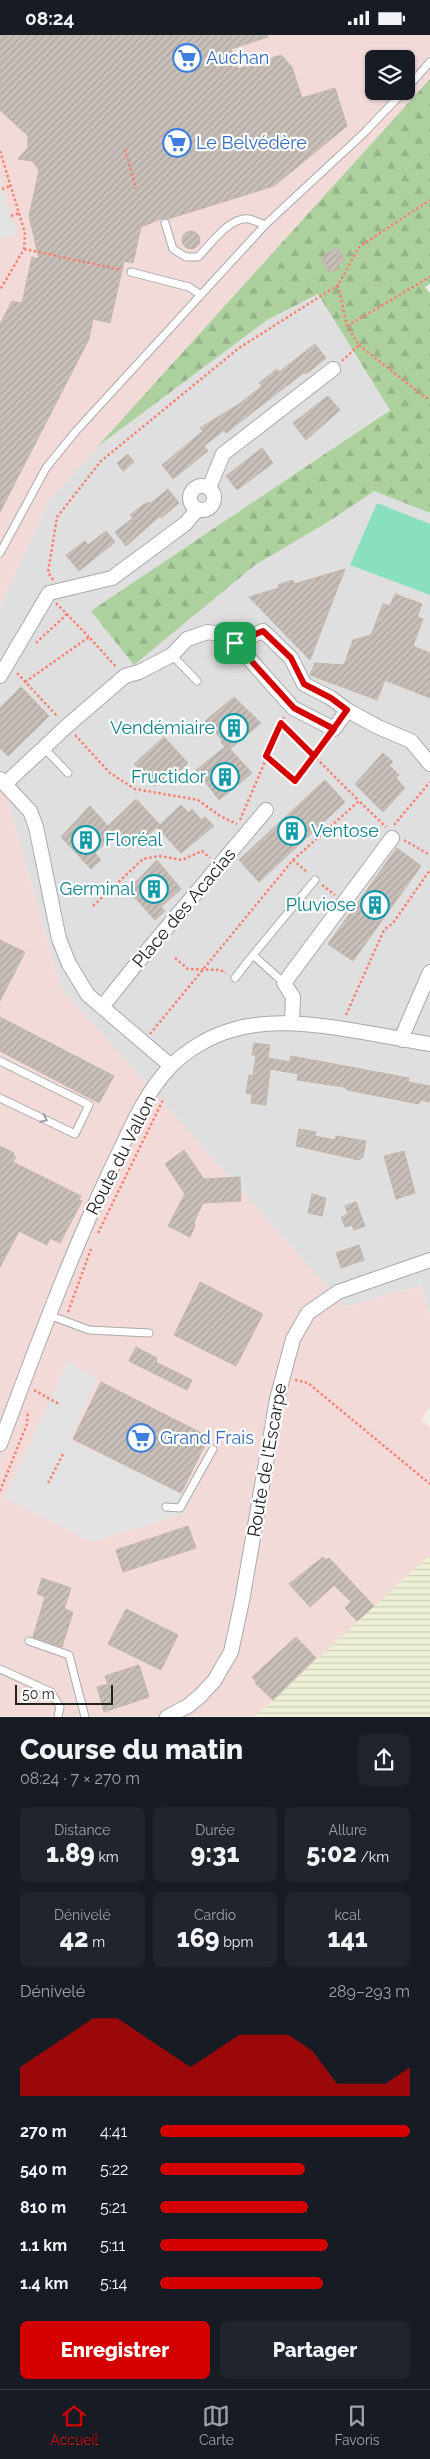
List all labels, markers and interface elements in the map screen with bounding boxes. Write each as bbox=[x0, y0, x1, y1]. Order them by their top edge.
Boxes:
text: 08:24 bbox=[25, 7, 74, 29]
supermarket icon: Auchan bbox=[172, 43, 202, 73]
place label: Auchan bbox=[206, 47, 269, 68]
map controls bbox=[365, 50, 415, 100]
button: layers bbox=[365, 50, 415, 100]
supermarket icon: Le Belvédère bbox=[162, 128, 192, 158]
place label: Le Belvédère bbox=[196, 132, 307, 153]
pin bbox=[214, 622, 256, 664]
icon: arrive bbox=[221, 629, 249, 657]
building icon: Vendémiaire bbox=[219, 713, 249, 743]
place label: Vendémiaire bbox=[110, 717, 215, 738]
building icon: Fructidor bbox=[210, 762, 240, 792]
place label: Fructidor bbox=[131, 766, 207, 787]
building icon: Ventose bbox=[277, 816, 307, 846]
place label: Ventose bbox=[311, 820, 379, 841]
building icon: Floréal bbox=[71, 825, 101, 855]
place label: Floréal bbox=[105, 829, 163, 850]
street label: Place des Acacias bbox=[128, 844, 240, 972]
building icon: Germinal bbox=[139, 874, 169, 904]
place label: Germinal bbox=[60, 878, 135, 899]
building icon: Pluviose bbox=[360, 890, 390, 920]
place label: Pluviose bbox=[286, 894, 356, 915]
street label: Route du Vallon bbox=[81, 1091, 160, 1218]
one-way arrow bbox=[39, 1113, 48, 1123]
street label: Route de l'Escarpe bbox=[243, 1381, 290, 1538]
supermarket icon: Grand Frais bbox=[126, 1423, 156, 1453]
place label: Grand Frais bbox=[160, 1427, 254, 1448]
scale bar bbox=[15, 1681, 112, 1705]
text: 50 m bbox=[22, 1686, 55, 1702]
text: Course du matin bbox=[20, 1733, 243, 1766]
button: share bbox=[358, 1734, 410, 1786]
text: 08:24 · 7 × 270 m bbox=[20, 1769, 140, 1788]
text: Distance bbox=[54, 1822, 110, 1838]
text: Durée bbox=[195, 1822, 235, 1838]
text: Allure bbox=[329, 1822, 367, 1838]
text: 1.89 bbox=[46, 1838, 95, 1868]
text: 9:31 bbox=[191, 1838, 239, 1868]
text: 5:02 bbox=[306, 1838, 357, 1868]
text: km bbox=[95, 1849, 119, 1865]
text: /km bbox=[357, 1849, 389, 1865]
text: Dénivelé bbox=[54, 1907, 111, 1923]
text: Cardio bbox=[194, 1907, 236, 1923]
text: kcal bbox=[335, 1907, 361, 1923]
text: 42 bbox=[60, 1923, 89, 1953]
text: 169 bbox=[177, 1923, 220, 1953]
text: 141 bbox=[327, 1923, 368, 1953]
text: m bbox=[89, 1934, 105, 1950]
text: bpm bbox=[220, 1934, 253, 1950]
text: Dénivelé bbox=[20, 1982, 85, 2001]
text: 289–293 m bbox=[329, 1982, 410, 2001]
text: 270 m bbox=[20, 2122, 67, 2141]
text: 4:41 bbox=[100, 2122, 127, 2141]
text: 540 m bbox=[20, 2160, 67, 2179]
text: 5:22 bbox=[100, 2160, 128, 2179]
text: 810 m bbox=[20, 2198, 66, 2217]
text: 5:21 bbox=[100, 2198, 127, 2217]
text: 1.1 km bbox=[20, 2236, 67, 2255]
text: 5:11 bbox=[100, 2236, 125, 2255]
text: 1.4 km bbox=[20, 2274, 68, 2293]
text: 5:14 bbox=[100, 2274, 127, 2293]
button: Enregistrer bbox=[20, 2321, 210, 2379]
button: Partager bbox=[220, 2321, 410, 2379]
tab: Accueil bbox=[50, 2402, 98, 2448]
tab: Carte bbox=[199, 2402, 234, 2448]
tab: Favoris bbox=[335, 2402, 380, 2448]

